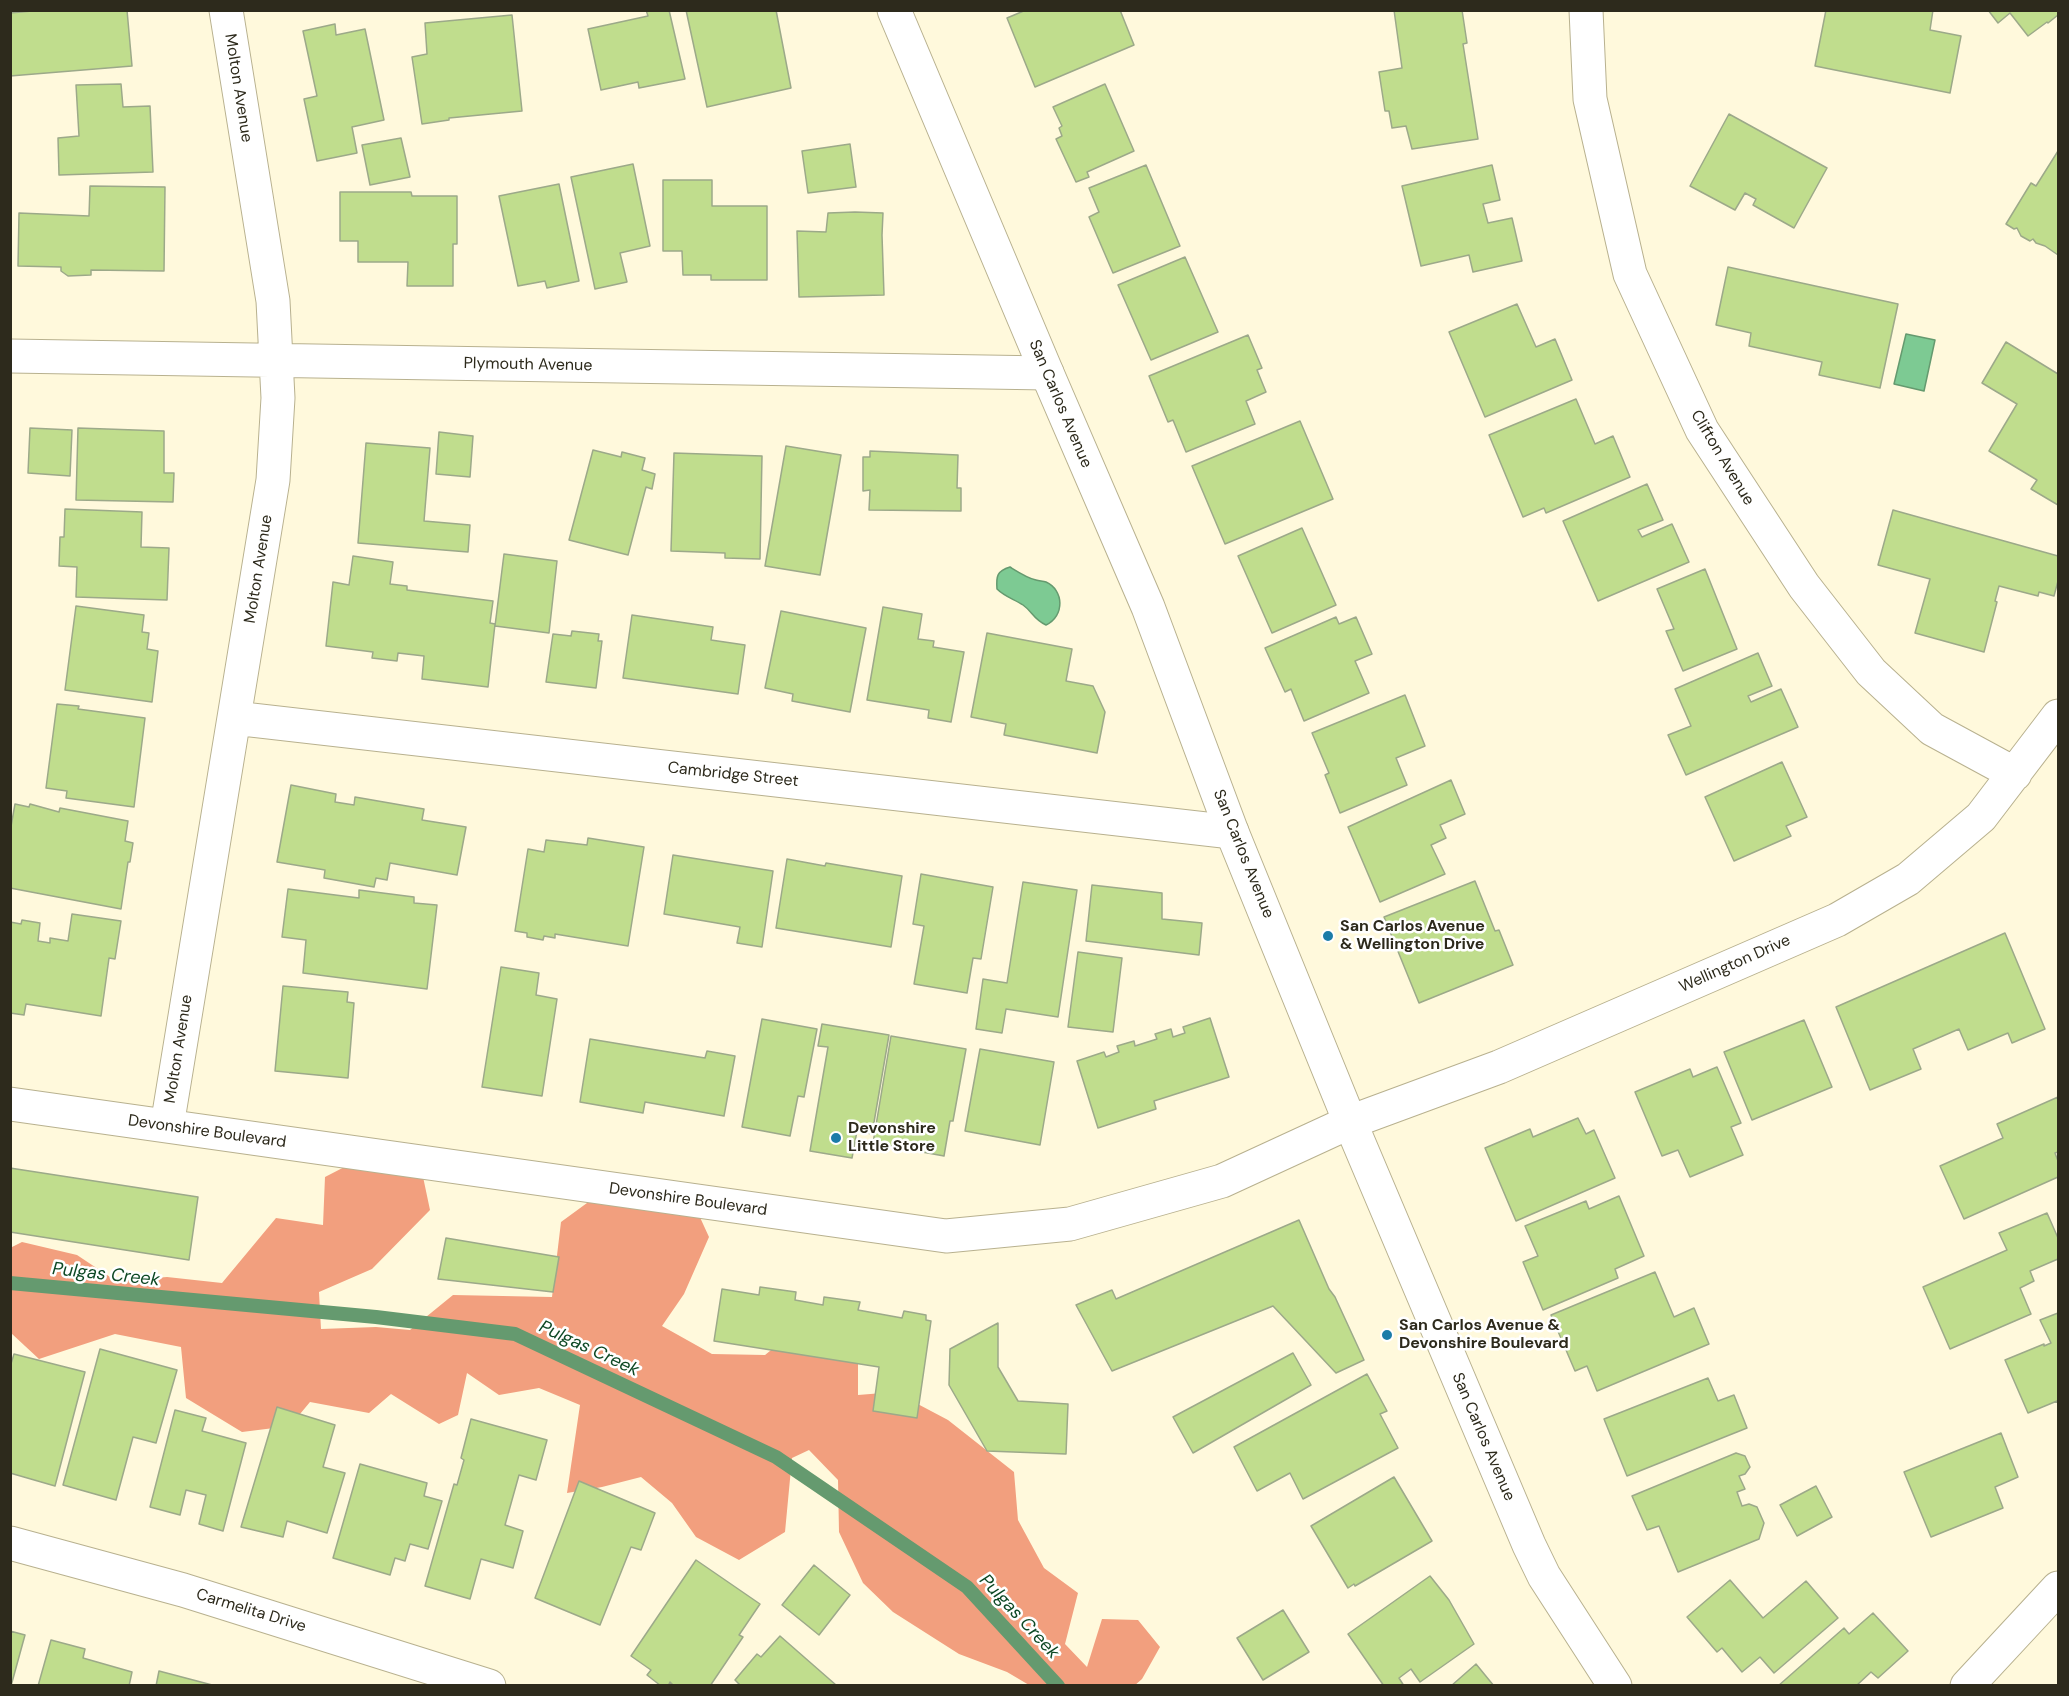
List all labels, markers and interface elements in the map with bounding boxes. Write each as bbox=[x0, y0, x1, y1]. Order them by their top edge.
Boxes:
street label: Molton Avenue bbox=[220, 32, 256, 144]
street label: San Carlos Avenue bbox=[1024, 337, 1096, 471]
street label: Plymouth Avenue bbox=[463, 354, 593, 376]
street label: Clifton Avenue bbox=[1686, 407, 1758, 509]
street label: Molton Avenue bbox=[241, 513, 277, 625]
street label: Cambridge Street bbox=[667, 759, 799, 791]
street label: San Carlos Avenue bbox=[1208, 787, 1278, 921]
place label: San Carlos Avenue & Wellington Drive bbox=[1340, 917, 1485, 955]
marker: San Carlos Avenue & Wellington Drive bbox=[1321, 929, 1335, 943]
street label: Wellington Drive bbox=[1676, 931, 1794, 997]
street label: Molton Avenue bbox=[161, 993, 197, 1105]
street label: Devonshire Boulevard bbox=[127, 1111, 287, 1153]
place label: Devonshire Little Store bbox=[848, 1119, 936, 1157]
marker: Devonshire Little Store bbox=[829, 1131, 843, 1145]
street label: Devonshire Boulevard bbox=[608, 1179, 768, 1221]
water label: Pulgas Creek bbox=[51, 1259, 161, 1291]
water label: Pulgas Creek bbox=[535, 1316, 643, 1382]
place label: San Carlos Avenue & Devonshire Boulevard bbox=[1399, 1316, 1569, 1354]
marker: San Carlos Avenue & Devonshire Boulevard bbox=[1380, 1328, 1394, 1342]
street label: San Carlos Avenue bbox=[1447, 1370, 1519, 1504]
water label: Pulgas Creek bbox=[974, 1570, 1064, 1664]
street label: Carmelita Drive bbox=[194, 1585, 308, 1637]

